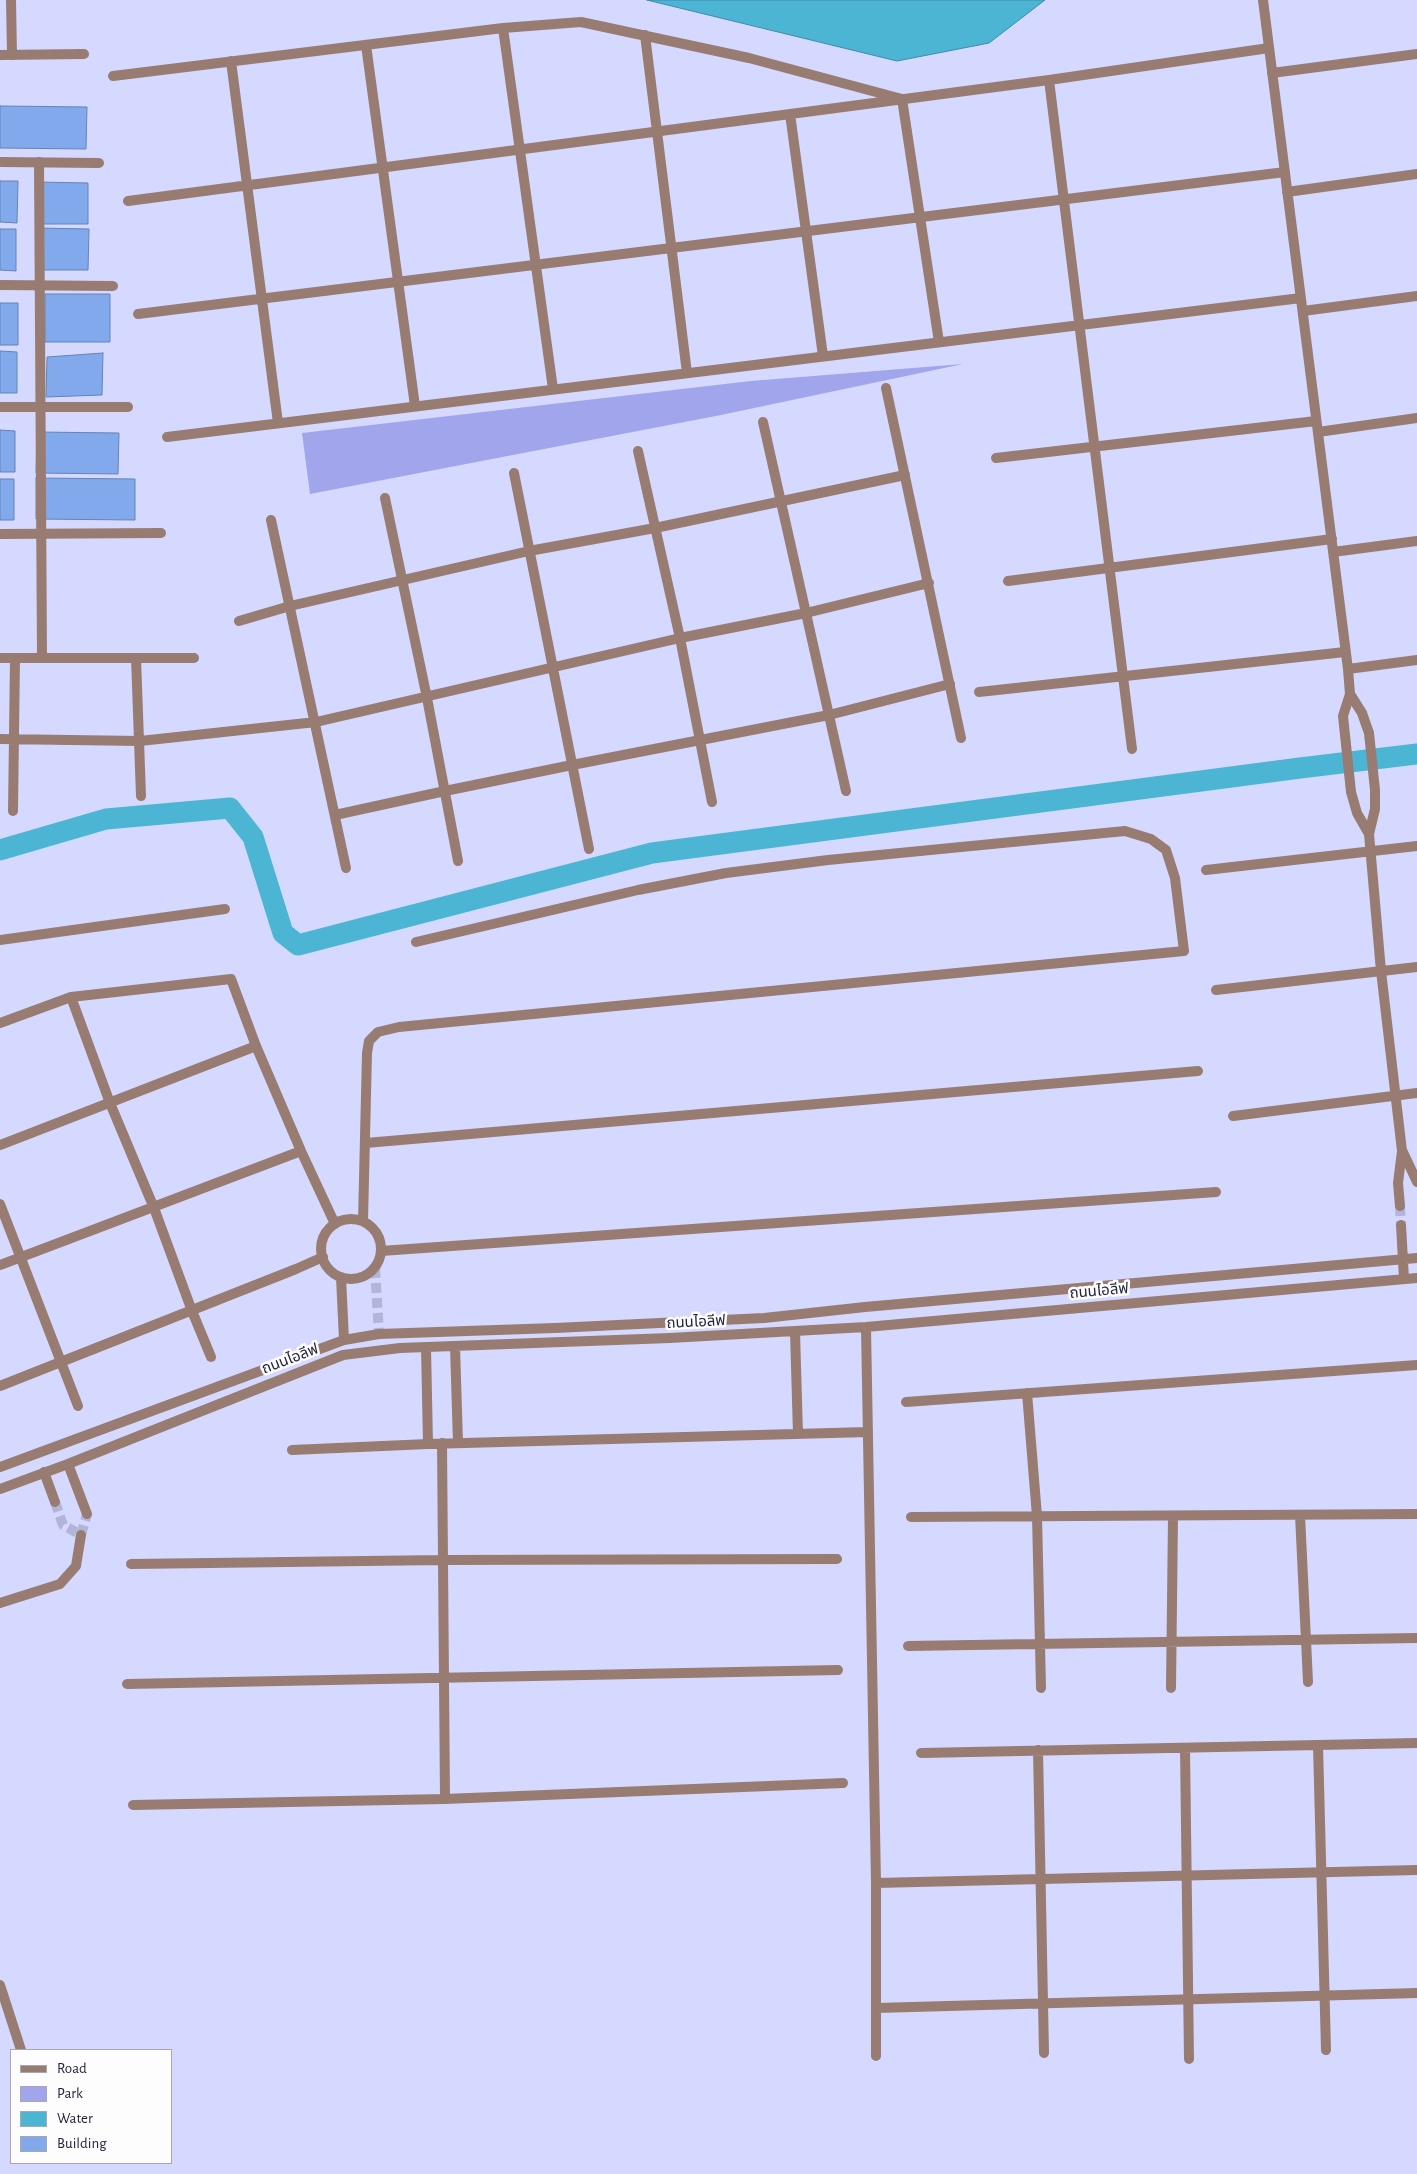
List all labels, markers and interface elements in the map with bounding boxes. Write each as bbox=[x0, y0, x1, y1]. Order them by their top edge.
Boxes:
street label: ถนนไอลีฟ bbox=[1069, 1279, 1129, 1303]
street label: ถนนไอลีฟ bbox=[666, 1311, 726, 1333]
street label: ถนนไอลีฟ bbox=[259, 1340, 321, 1378]
legend bbox=[10, 2049, 172, 2164]
text: Road bbox=[57, 2061, 87, 2076]
text: Park bbox=[57, 2086, 83, 2101]
text: Water bbox=[57, 2111, 93, 2126]
text: Building bbox=[57, 2136, 107, 2151]

